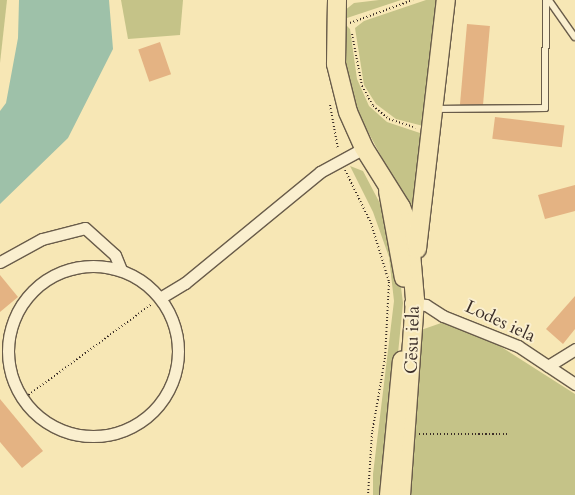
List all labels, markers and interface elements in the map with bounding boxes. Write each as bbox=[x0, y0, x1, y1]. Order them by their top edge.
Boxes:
street label: Lodes iela bbox=[462, 296, 538, 348]
street label: Cēsu iela bbox=[401, 306, 425, 374]

